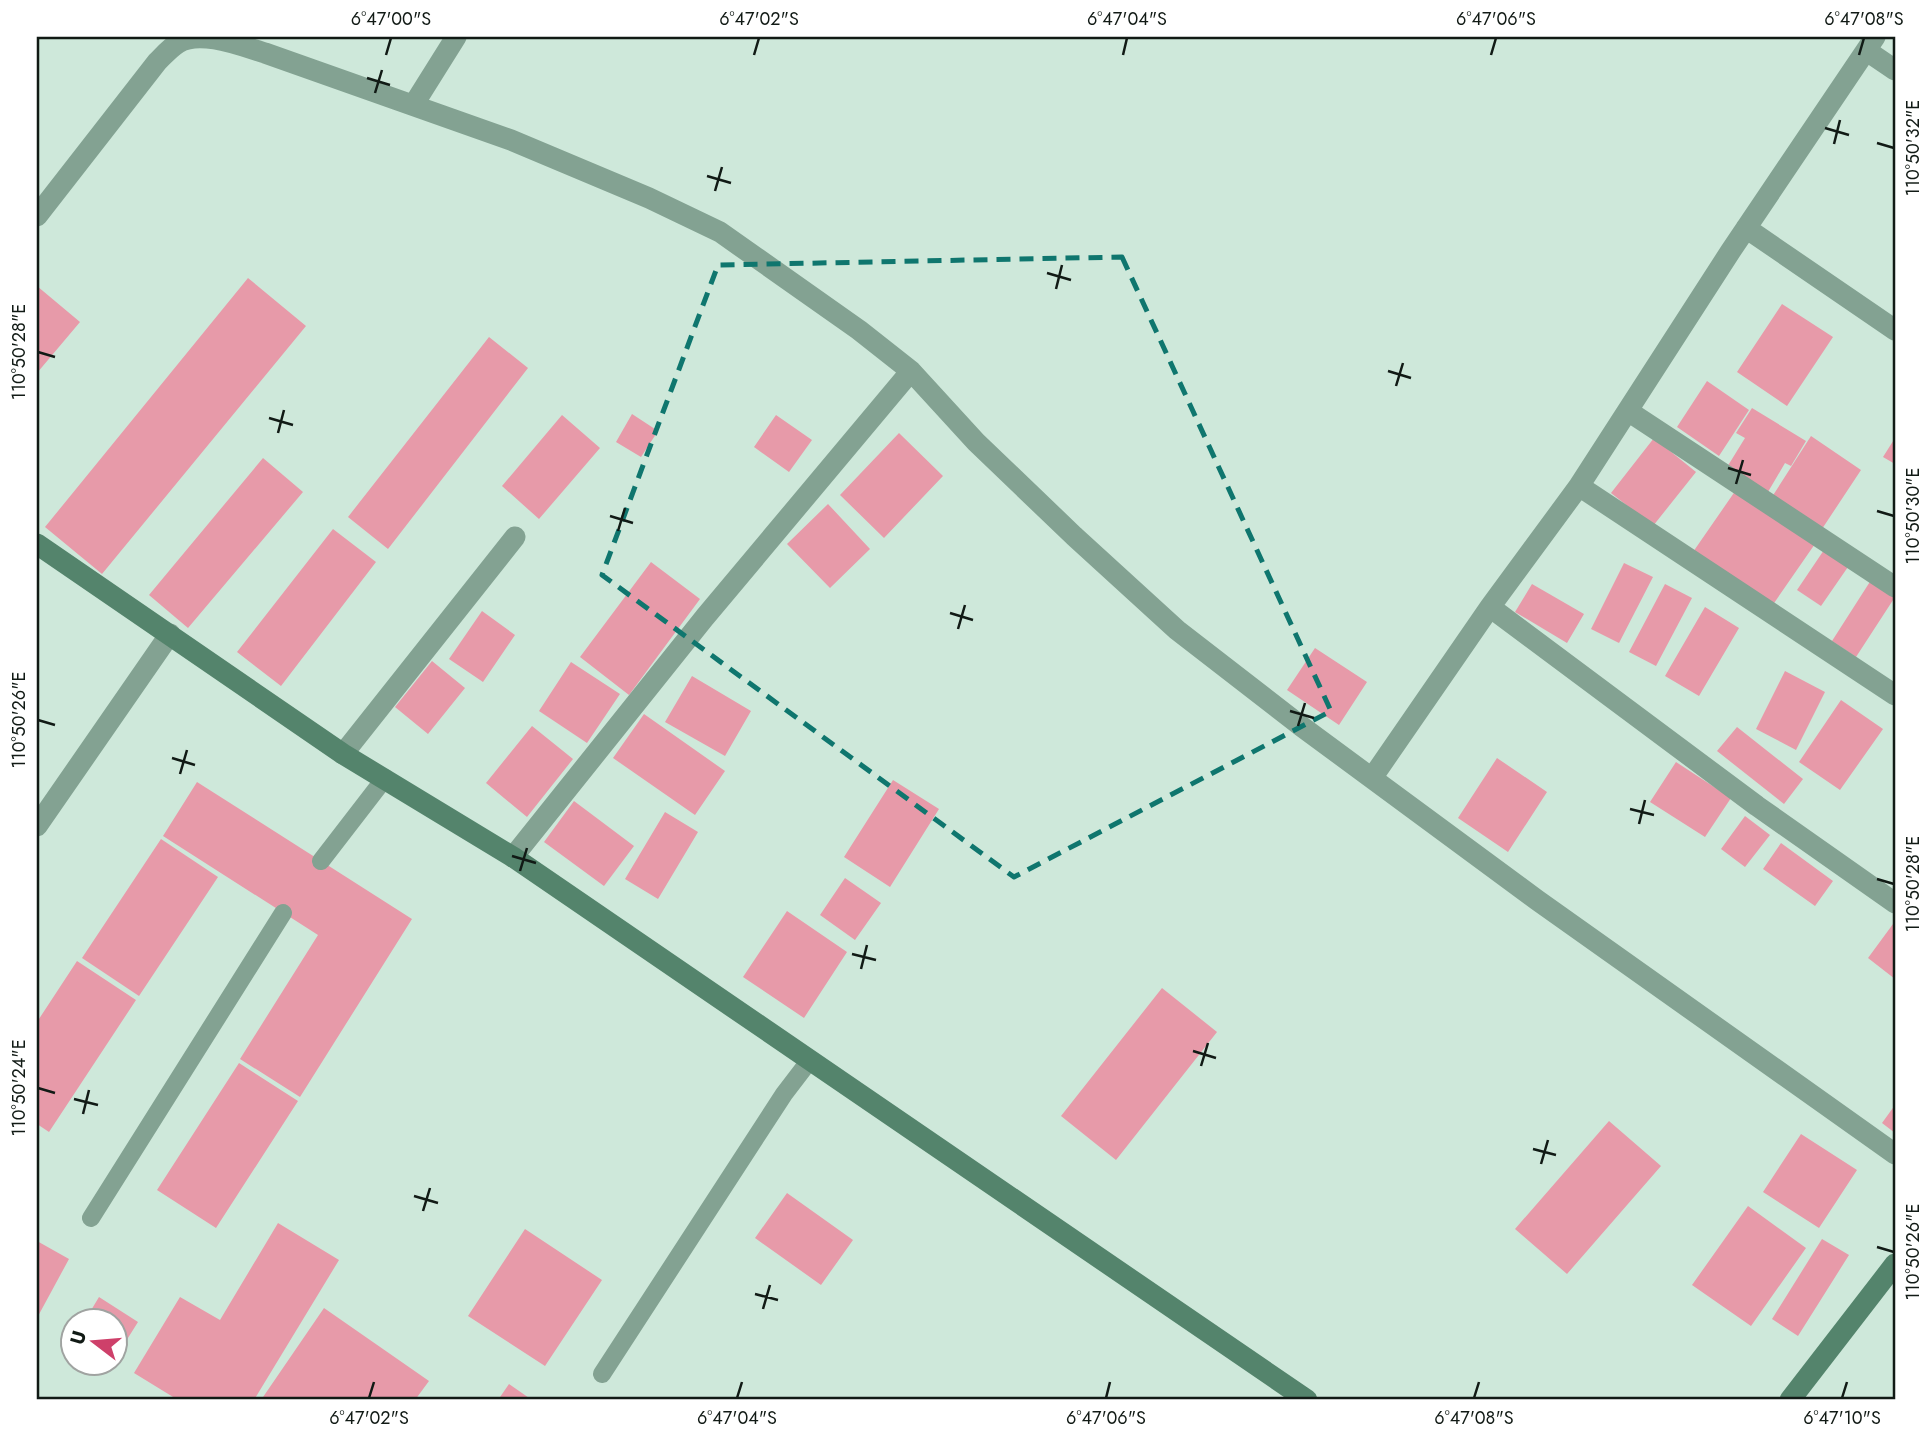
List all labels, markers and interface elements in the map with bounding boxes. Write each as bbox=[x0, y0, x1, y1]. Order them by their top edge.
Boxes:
text: 6°47'00"S bbox=[351, 6, 431, 32]
text: 6°47'02"S bbox=[719, 6, 799, 32]
text: 6°47'04"S bbox=[1087, 6, 1167, 32]
text: 6°47'06"S bbox=[1456, 6, 1536, 32]
text: 6°47'08"S bbox=[1824, 6, 1904, 32]
text: 110°50'32"E bbox=[1900, 100, 1926, 196]
text: 110°50'28"E bbox=[6, 304, 32, 400]
text: 110°50'30"E bbox=[1900, 468, 1926, 564]
text: 110°50'26"E bbox=[6, 672, 32, 768]
text: 110°50'28"E bbox=[1900, 836, 1926, 932]
text: 110°50'24"E bbox=[6, 1039, 32, 1137]
text: 110°50'26"E bbox=[1900, 1204, 1926, 1300]
north arrow bbox=[60, 1308, 130, 1378]
text: U bbox=[63, 1327, 93, 1348]
text: 6°47'02"S bbox=[329, 1405, 409, 1431]
text: 6°47'04"S bbox=[697, 1405, 777, 1431]
text: 6°47'06"S bbox=[1066, 1405, 1146, 1431]
text: 6°47'08"S bbox=[1434, 1405, 1514, 1431]
text: 6°47'10"S bbox=[1803, 1405, 1881, 1431]

